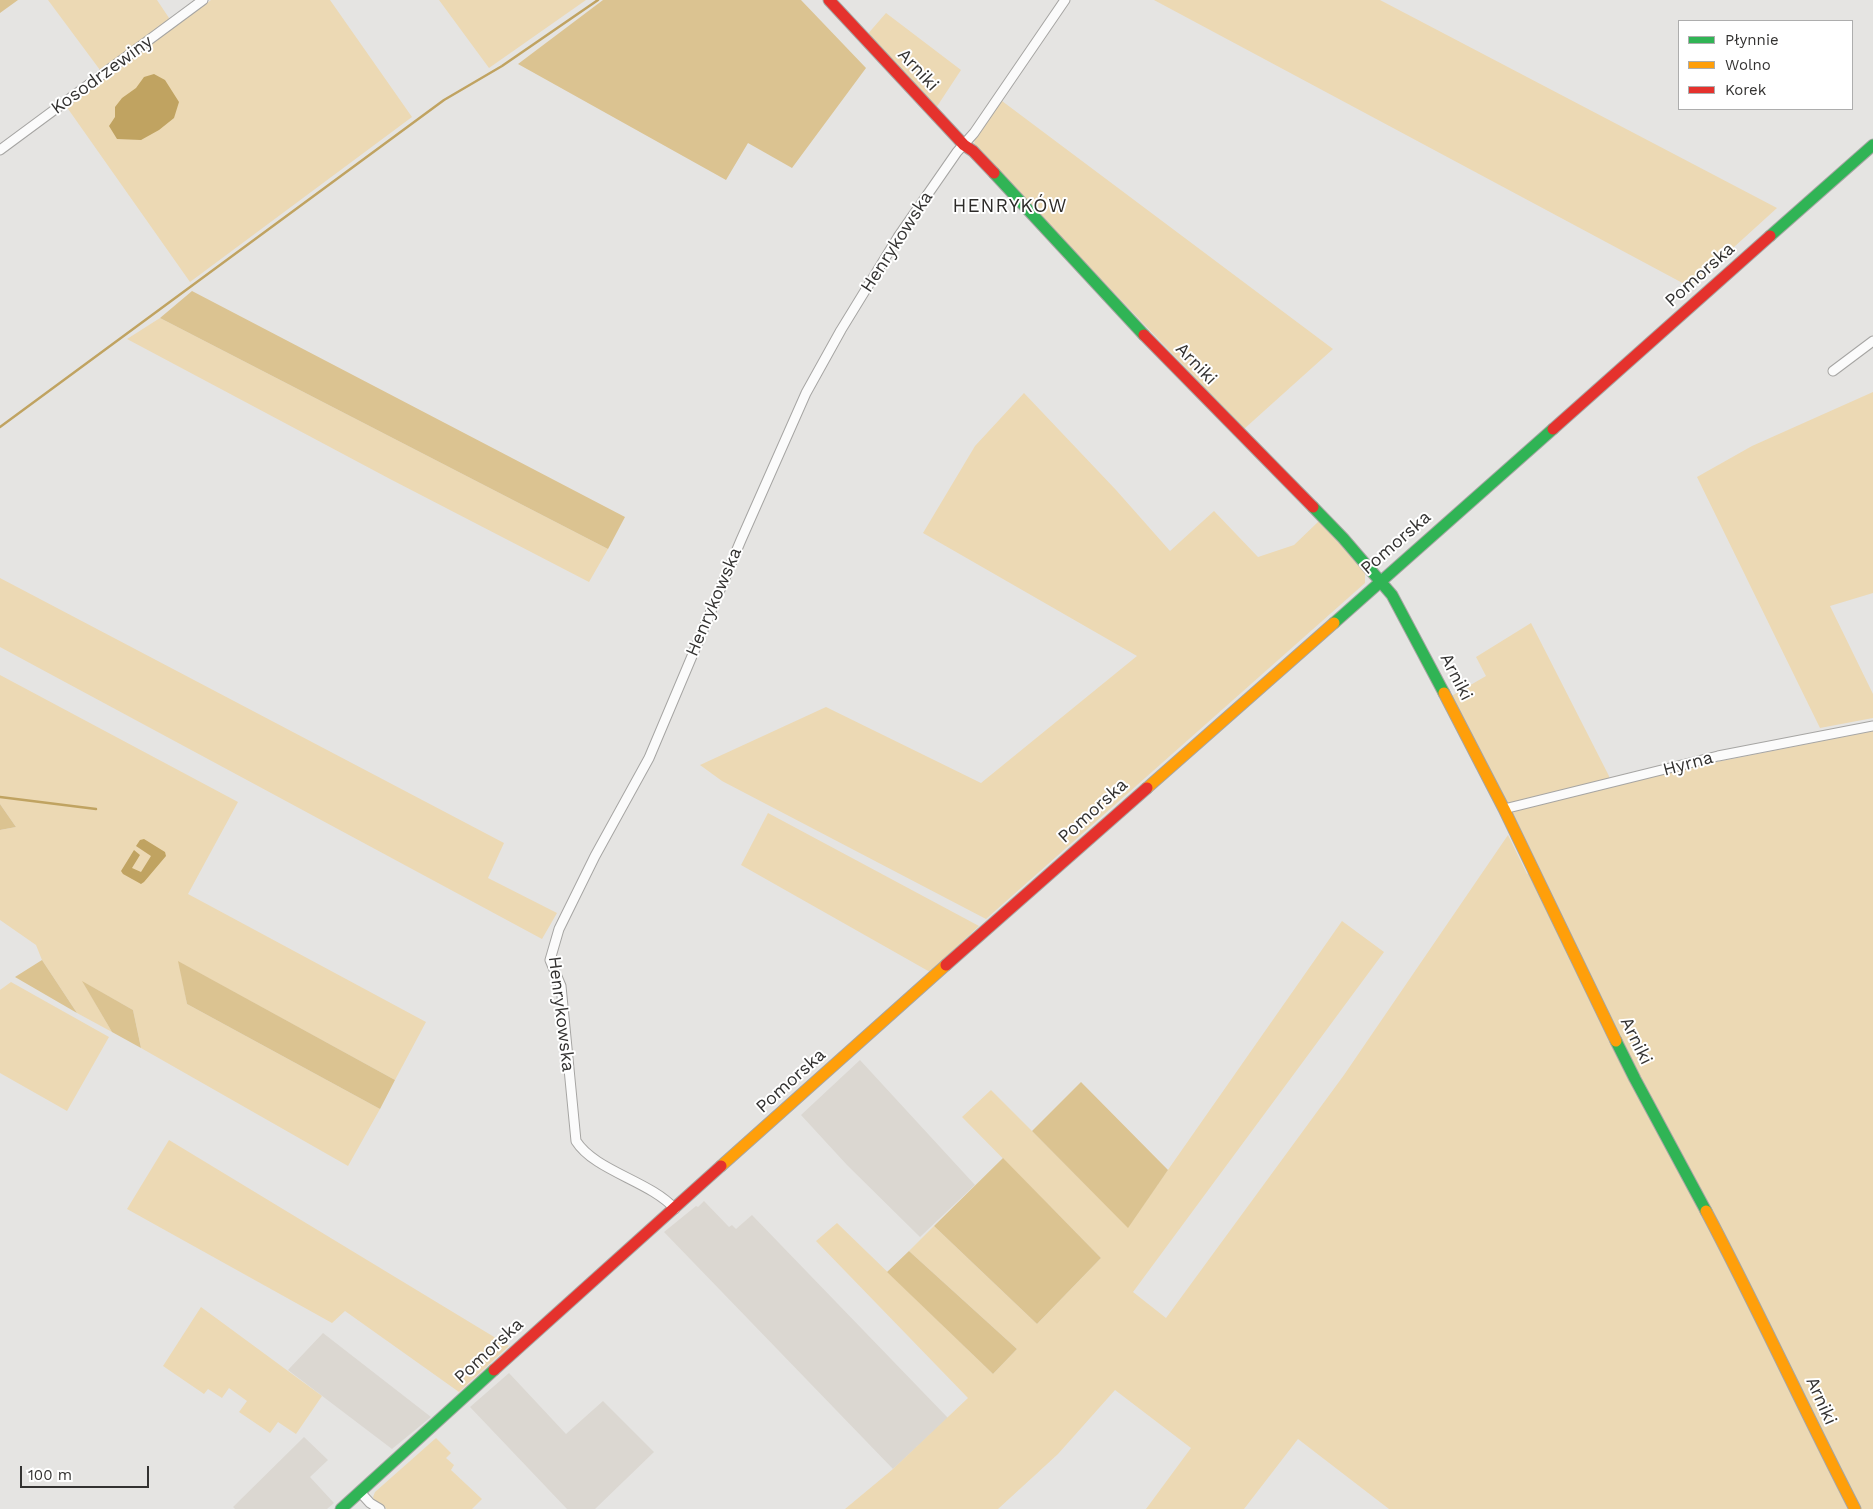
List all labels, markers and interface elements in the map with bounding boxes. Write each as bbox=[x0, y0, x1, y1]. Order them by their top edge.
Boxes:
legend bbox=[1678, 20, 1853, 110]
street label: Kosodrzewiny bbox=[47, 31, 157, 119]
text: Płynnie bbox=[1725, 31, 1779, 49]
street label: Arniki bbox=[893, 44, 943, 96]
text: Wolno bbox=[1725, 56, 1771, 74]
text: Korek bbox=[1725, 81, 1766, 99]
street label: Henrykowska bbox=[856, 187, 938, 297]
district label: HENRYKÓW bbox=[952, 195, 1068, 217]
street label: Pomorska bbox=[1661, 238, 1739, 312]
street label: Arniki bbox=[1171, 338, 1221, 390]
street label: Pomorska bbox=[1356, 507, 1436, 579]
street label: Henrykowska bbox=[681, 544, 747, 660]
street label: Arniki bbox=[1435, 650, 1477, 704]
street label: Hyrna bbox=[1660, 747, 1716, 781]
street label: Pomorska bbox=[1054, 774, 1132, 848]
street label: Henrykowska bbox=[543, 955, 579, 1073]
street label: Arniki bbox=[1615, 1014, 1657, 1068]
street label: Pomorska bbox=[752, 1044, 830, 1118]
street label: Pomorska bbox=[450, 1314, 528, 1388]
street label: Arniki bbox=[1801, 1374, 1841, 1428]
scale bar bbox=[22, 1456, 151, 1488]
text: 100 m bbox=[28, 1466, 72, 1484]

